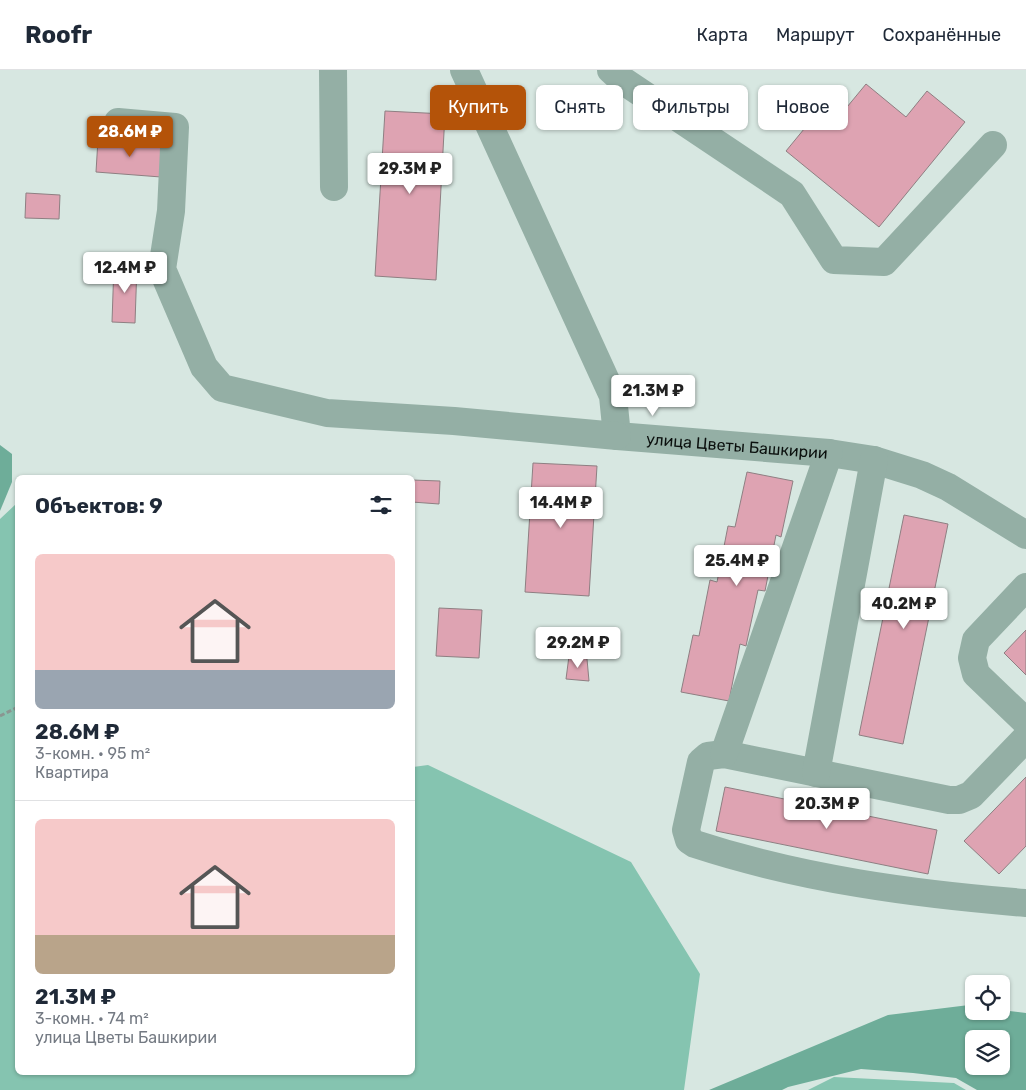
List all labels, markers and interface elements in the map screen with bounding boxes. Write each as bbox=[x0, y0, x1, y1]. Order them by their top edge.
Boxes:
text: Roofr bbox=[25, 21, 92, 49]
text: Карта bbox=[697, 24, 748, 46]
text: Маршрут bbox=[776, 24, 855, 46]
text: Сохранённые bbox=[883, 24, 1001, 46]
chip: Купить bbox=[430, 85, 526, 130]
chip: Снять bbox=[536, 85, 623, 130]
chip: Фильтры bbox=[633, 85, 748, 130]
chip: Новое bbox=[758, 85, 848, 130]
pin: 28.6M ₽ bbox=[84, 116, 176, 158]
text: 28.6M ₽ bbox=[98, 122, 162, 141]
pin: 29.3M ₽ bbox=[364, 152, 456, 195]
text: 29.3M ₽ bbox=[378, 159, 442, 178]
pin: 12.4M ₽ bbox=[79, 252, 171, 294]
text: 12.4M ₽ bbox=[94, 258, 156, 277]
pin: 21.3M ₽ bbox=[607, 374, 699, 417]
text: 21.3M ₽ bbox=[622, 381, 684, 400]
street label: улица Цветы Башкирии bbox=[645, 429, 829, 462]
pin: 14.4M ₽ bbox=[515, 486, 607, 529]
icon: filters bbox=[367, 491, 395, 519]
text: Объектов: 9 bbox=[35, 493, 163, 518]
text: 14.4M ₽ bbox=[530, 493, 592, 512]
pin: 25.4M ₽ bbox=[691, 544, 783, 587]
text: 25.4M ₽ bbox=[705, 551, 769, 570]
icon: home bbox=[170, 586, 260, 676]
pin: 40.2M ₽ bbox=[858, 588, 950, 630]
text: 40.2M ₽ bbox=[872, 594, 936, 613]
pin: 29.2M ₽ bbox=[532, 626, 624, 669]
text: 29.2M ₽ bbox=[547, 633, 609, 652]
text: 28.6M ₽ bbox=[35, 719, 119, 744]
text: 3-комн. · 95 m² bbox=[35, 744, 150, 763]
text: Квартира bbox=[35, 763, 109, 782]
pin: 20.3M ₽ bbox=[781, 788, 873, 830]
text: 20.3M ₽ bbox=[795, 794, 859, 813]
icon: home bbox=[170, 852, 260, 942]
map controls bbox=[965, 975, 1010, 1075]
button: locate bbox=[965, 975, 1010, 1020]
text: 21.3M ₽ bbox=[35, 984, 116, 1009]
text: 3-комн. · 74 m² bbox=[35, 1009, 149, 1028]
text: улица Цветы Башкирии bbox=[35, 1028, 217, 1047]
button: layers bbox=[965, 1030, 1010, 1075]

